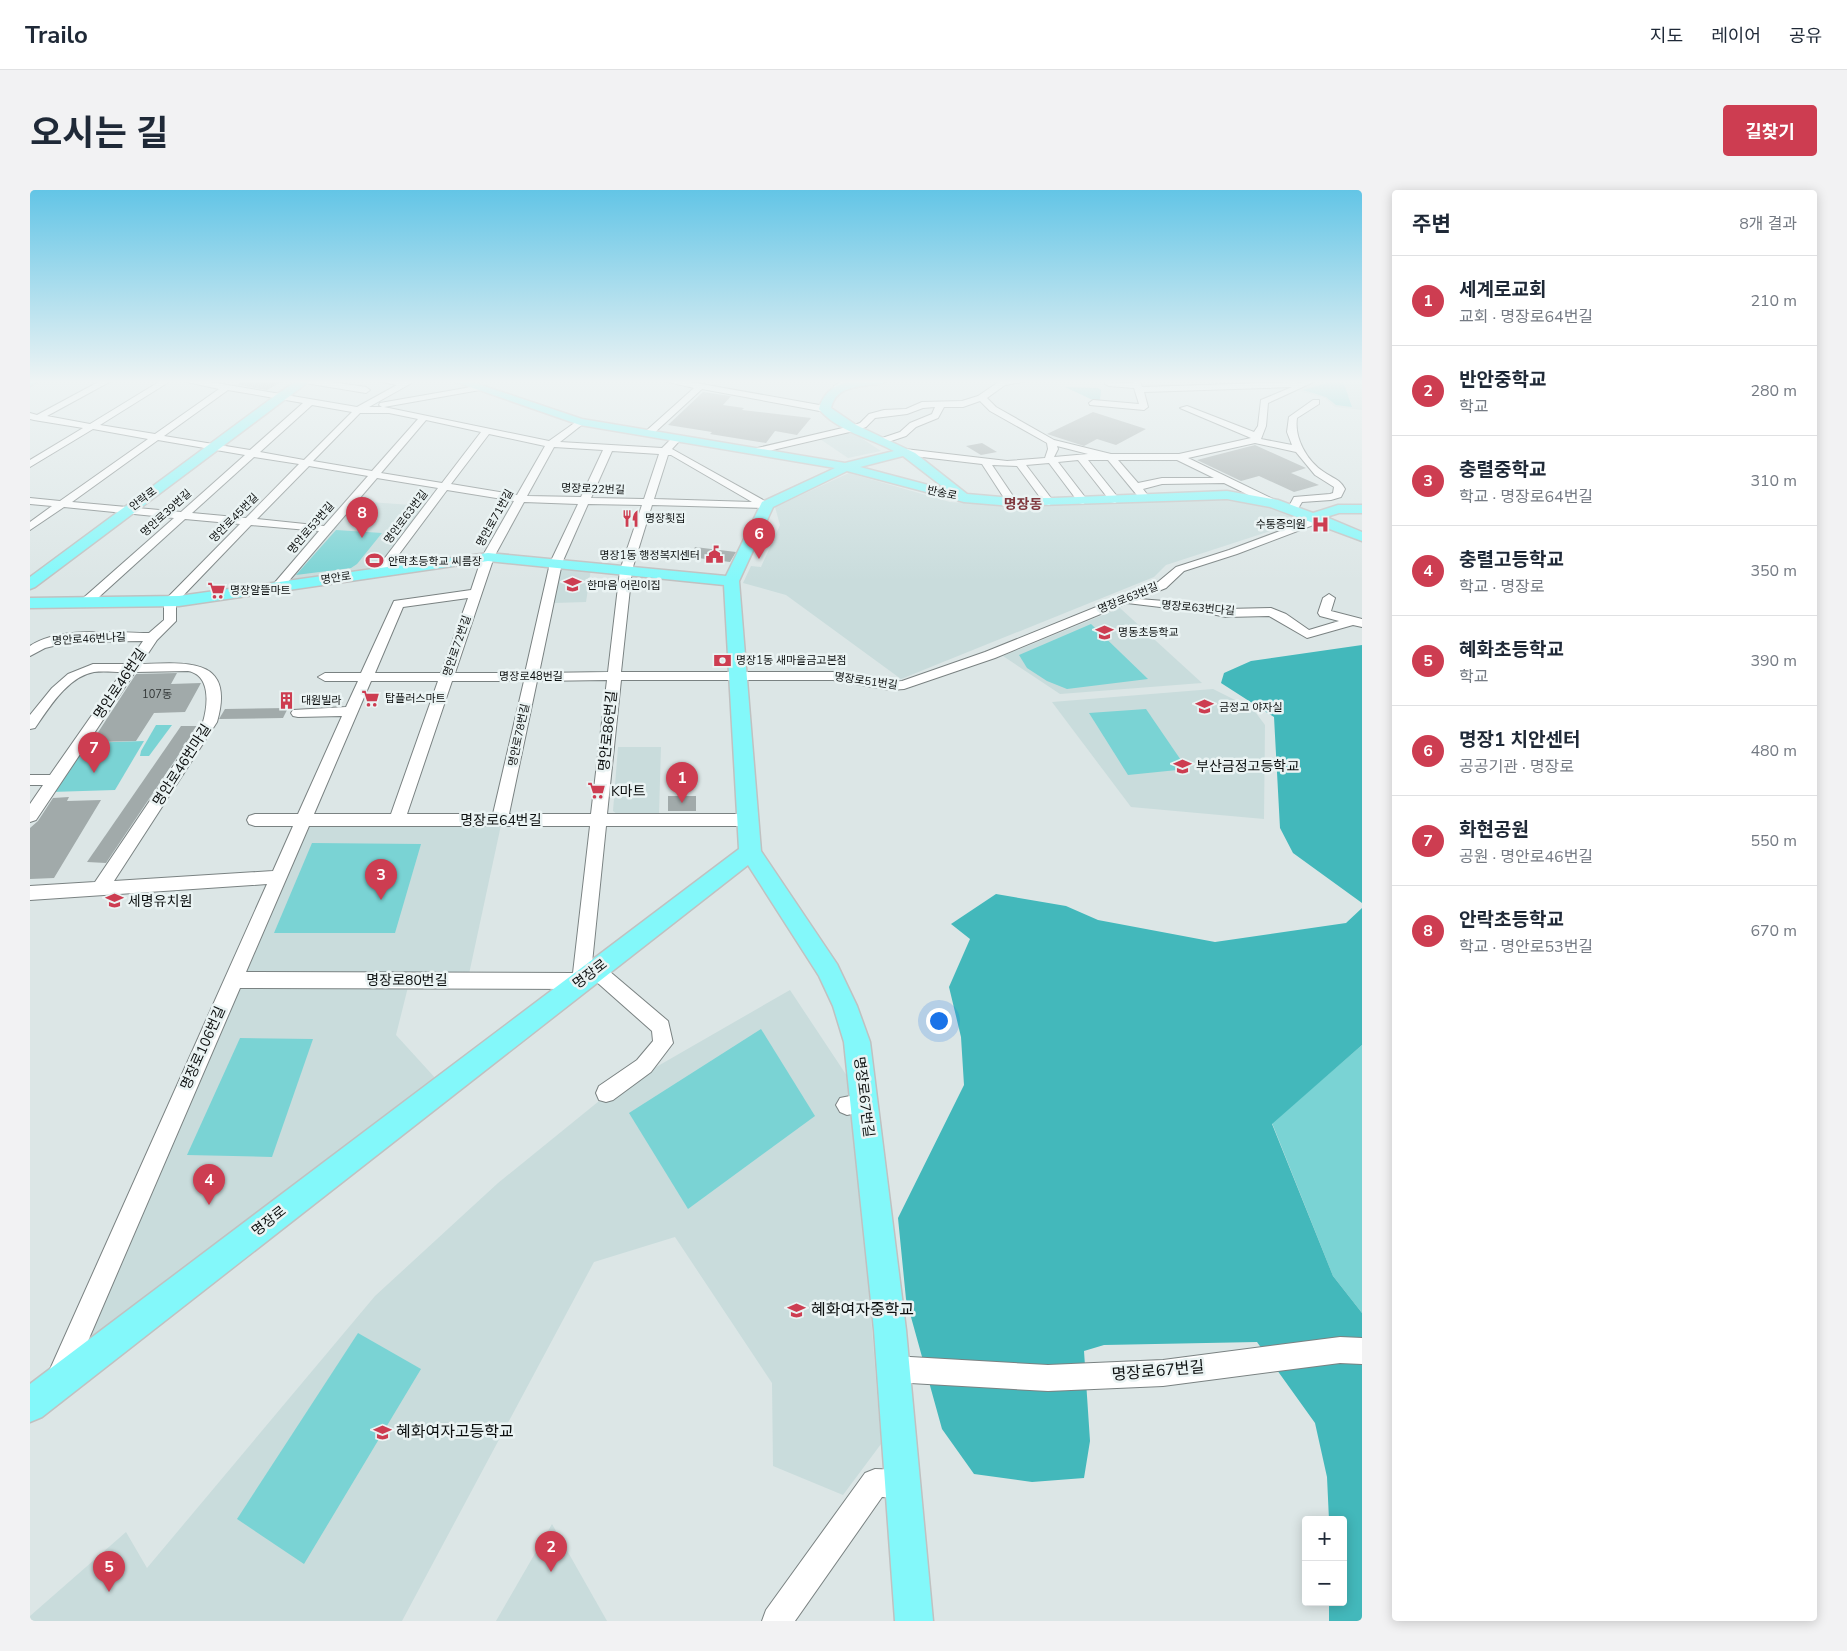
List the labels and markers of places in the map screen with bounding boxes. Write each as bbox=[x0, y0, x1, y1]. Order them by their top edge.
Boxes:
pin: 8 bbox=[346, 497, 378, 538]
restaurant icon: 명장횟집 bbox=[621, 508, 641, 528]
place label: 명장횟집 bbox=[645, 511, 685, 526]
hospital icon: 수통증의원 bbox=[1310, 514, 1330, 534]
place label: 수통증의원 bbox=[1255, 517, 1306, 532]
pin: 6 bbox=[743, 518, 775, 559]
public building icon: 명장1동 행정복지센터 bbox=[704, 545, 724, 565]
place label: 명장1동 행정복지센터 bbox=[599, 548, 700, 563]
sports icon: 안락초등학교 씨름장 bbox=[364, 551, 384, 571]
place label: 안락초등학교 씨름장 bbox=[388, 554, 482, 569]
school or university icon: 한마음 어린이집 bbox=[563, 575, 583, 595]
place label: 한마음 어린이집 bbox=[587, 578, 661, 593]
supermarket icon: 명장알뜰마트 bbox=[206, 580, 226, 600]
place label: 명장알뜰마트 bbox=[230, 583, 291, 598]
school or university icon: 명동초등학교 bbox=[1094, 622, 1114, 642]
place label: 명동초등학교 bbox=[1118, 625, 1179, 640]
bank icon: 명장1동 새마을금고본점 bbox=[712, 650, 732, 670]
place label: 명장1동 새마을금고본점 bbox=[736, 653, 847, 668]
supermarket icon: 탑플러스마트 bbox=[361, 688, 381, 708]
building icon: 대원빌라 bbox=[277, 690, 297, 710]
place label: 탑플러스마트 bbox=[385, 691, 446, 706]
place label: 대원빌라 bbox=[301, 693, 341, 708]
school or university icon: 금정고 야자실 bbox=[1195, 697, 1215, 717]
place label: 금정고 야자실 bbox=[1219, 700, 1283, 715]
pin: 7 bbox=[78, 732, 110, 773]
school or university icon: 부산금정고등학교 bbox=[1172, 756, 1192, 776]
place label: 부산금정고등학교 bbox=[1196, 757, 1299, 776]
pin: 1 bbox=[666, 762, 698, 803]
supermarket icon: K마트 bbox=[587, 781, 607, 801]
place label: K마트 bbox=[611, 782, 646, 801]
pin: 3 bbox=[365, 859, 397, 900]
school or university icon: 세명유치원 bbox=[104, 891, 124, 911]
place label: 세명유치원 bbox=[128, 892, 192, 911]
pin: 4 bbox=[193, 1164, 225, 1205]
place label: 혜화여자중학교 bbox=[811, 1299, 914, 1321]
school or university icon: 혜화여자중학교 bbox=[787, 1300, 807, 1320]
place label: 혜화여자고등학교 bbox=[396, 1421, 514, 1443]
school or university icon: 혜화여자고등학교 bbox=[372, 1422, 392, 1442]
pin: 2 bbox=[535, 1531, 567, 1572]
pin: 5 bbox=[93, 1551, 125, 1592]

